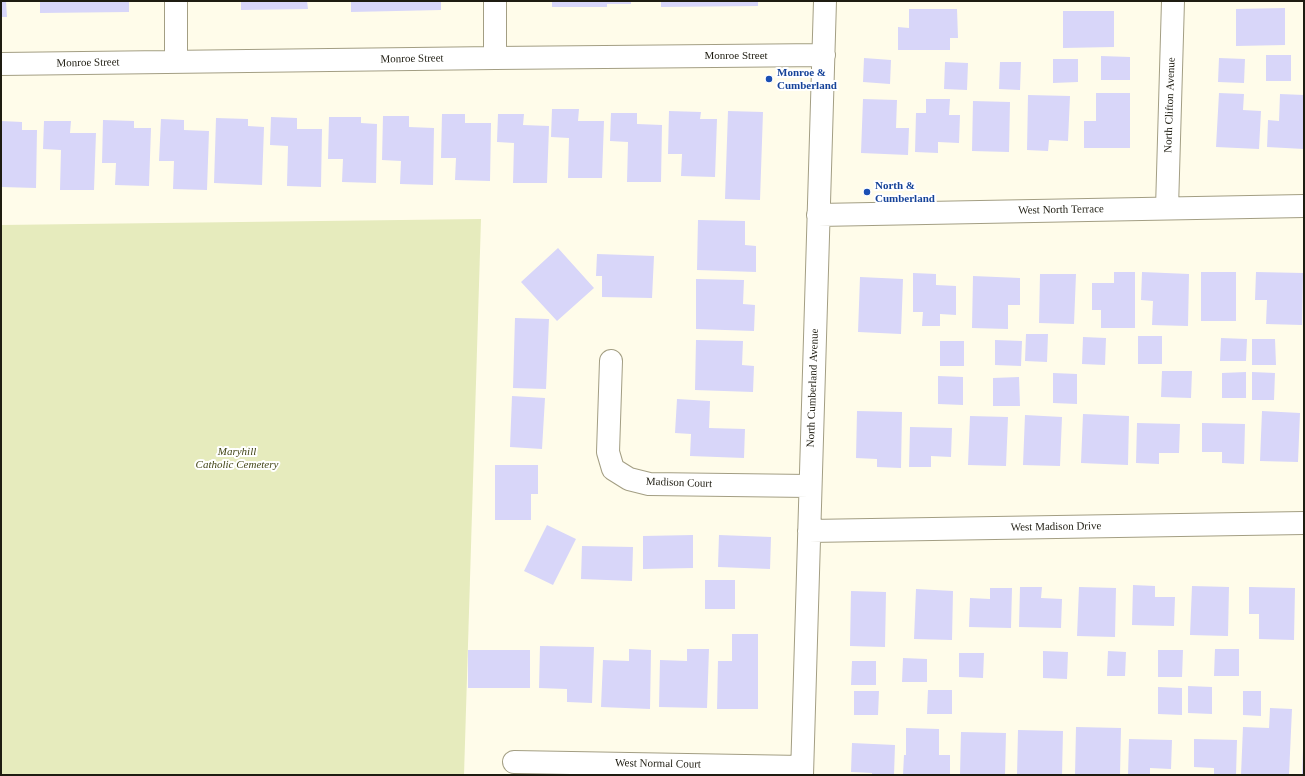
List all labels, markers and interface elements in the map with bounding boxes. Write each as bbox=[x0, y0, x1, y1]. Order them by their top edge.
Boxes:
street label: Monroe Street bbox=[704, 49, 768, 63]
street label: Monroe Street bbox=[380, 52, 444, 66]
street label: Monroe Street bbox=[56, 56, 120, 70]
street label: North Clifton Avenue bbox=[1162, 57, 1178, 153]
place label: Monroe & Cumberland bbox=[777, 66, 837, 92]
marker: Monroe & Cumberland bbox=[764, 74, 774, 84]
place label: North & Cumberland bbox=[875, 179, 935, 205]
marker: North & Cumberland bbox=[862, 187, 872, 197]
street label: West North Terrace bbox=[1018, 203, 1104, 217]
street label: North Cumberland Avenue bbox=[804, 328, 822, 448]
park label: Maryhill Catholic Cemetery bbox=[196, 445, 278, 471]
street label: Madison Court bbox=[646, 475, 712, 491]
street label: West Madison Drive bbox=[1011, 520, 1101, 534]
street label: West Normal Court bbox=[615, 757, 701, 771]

